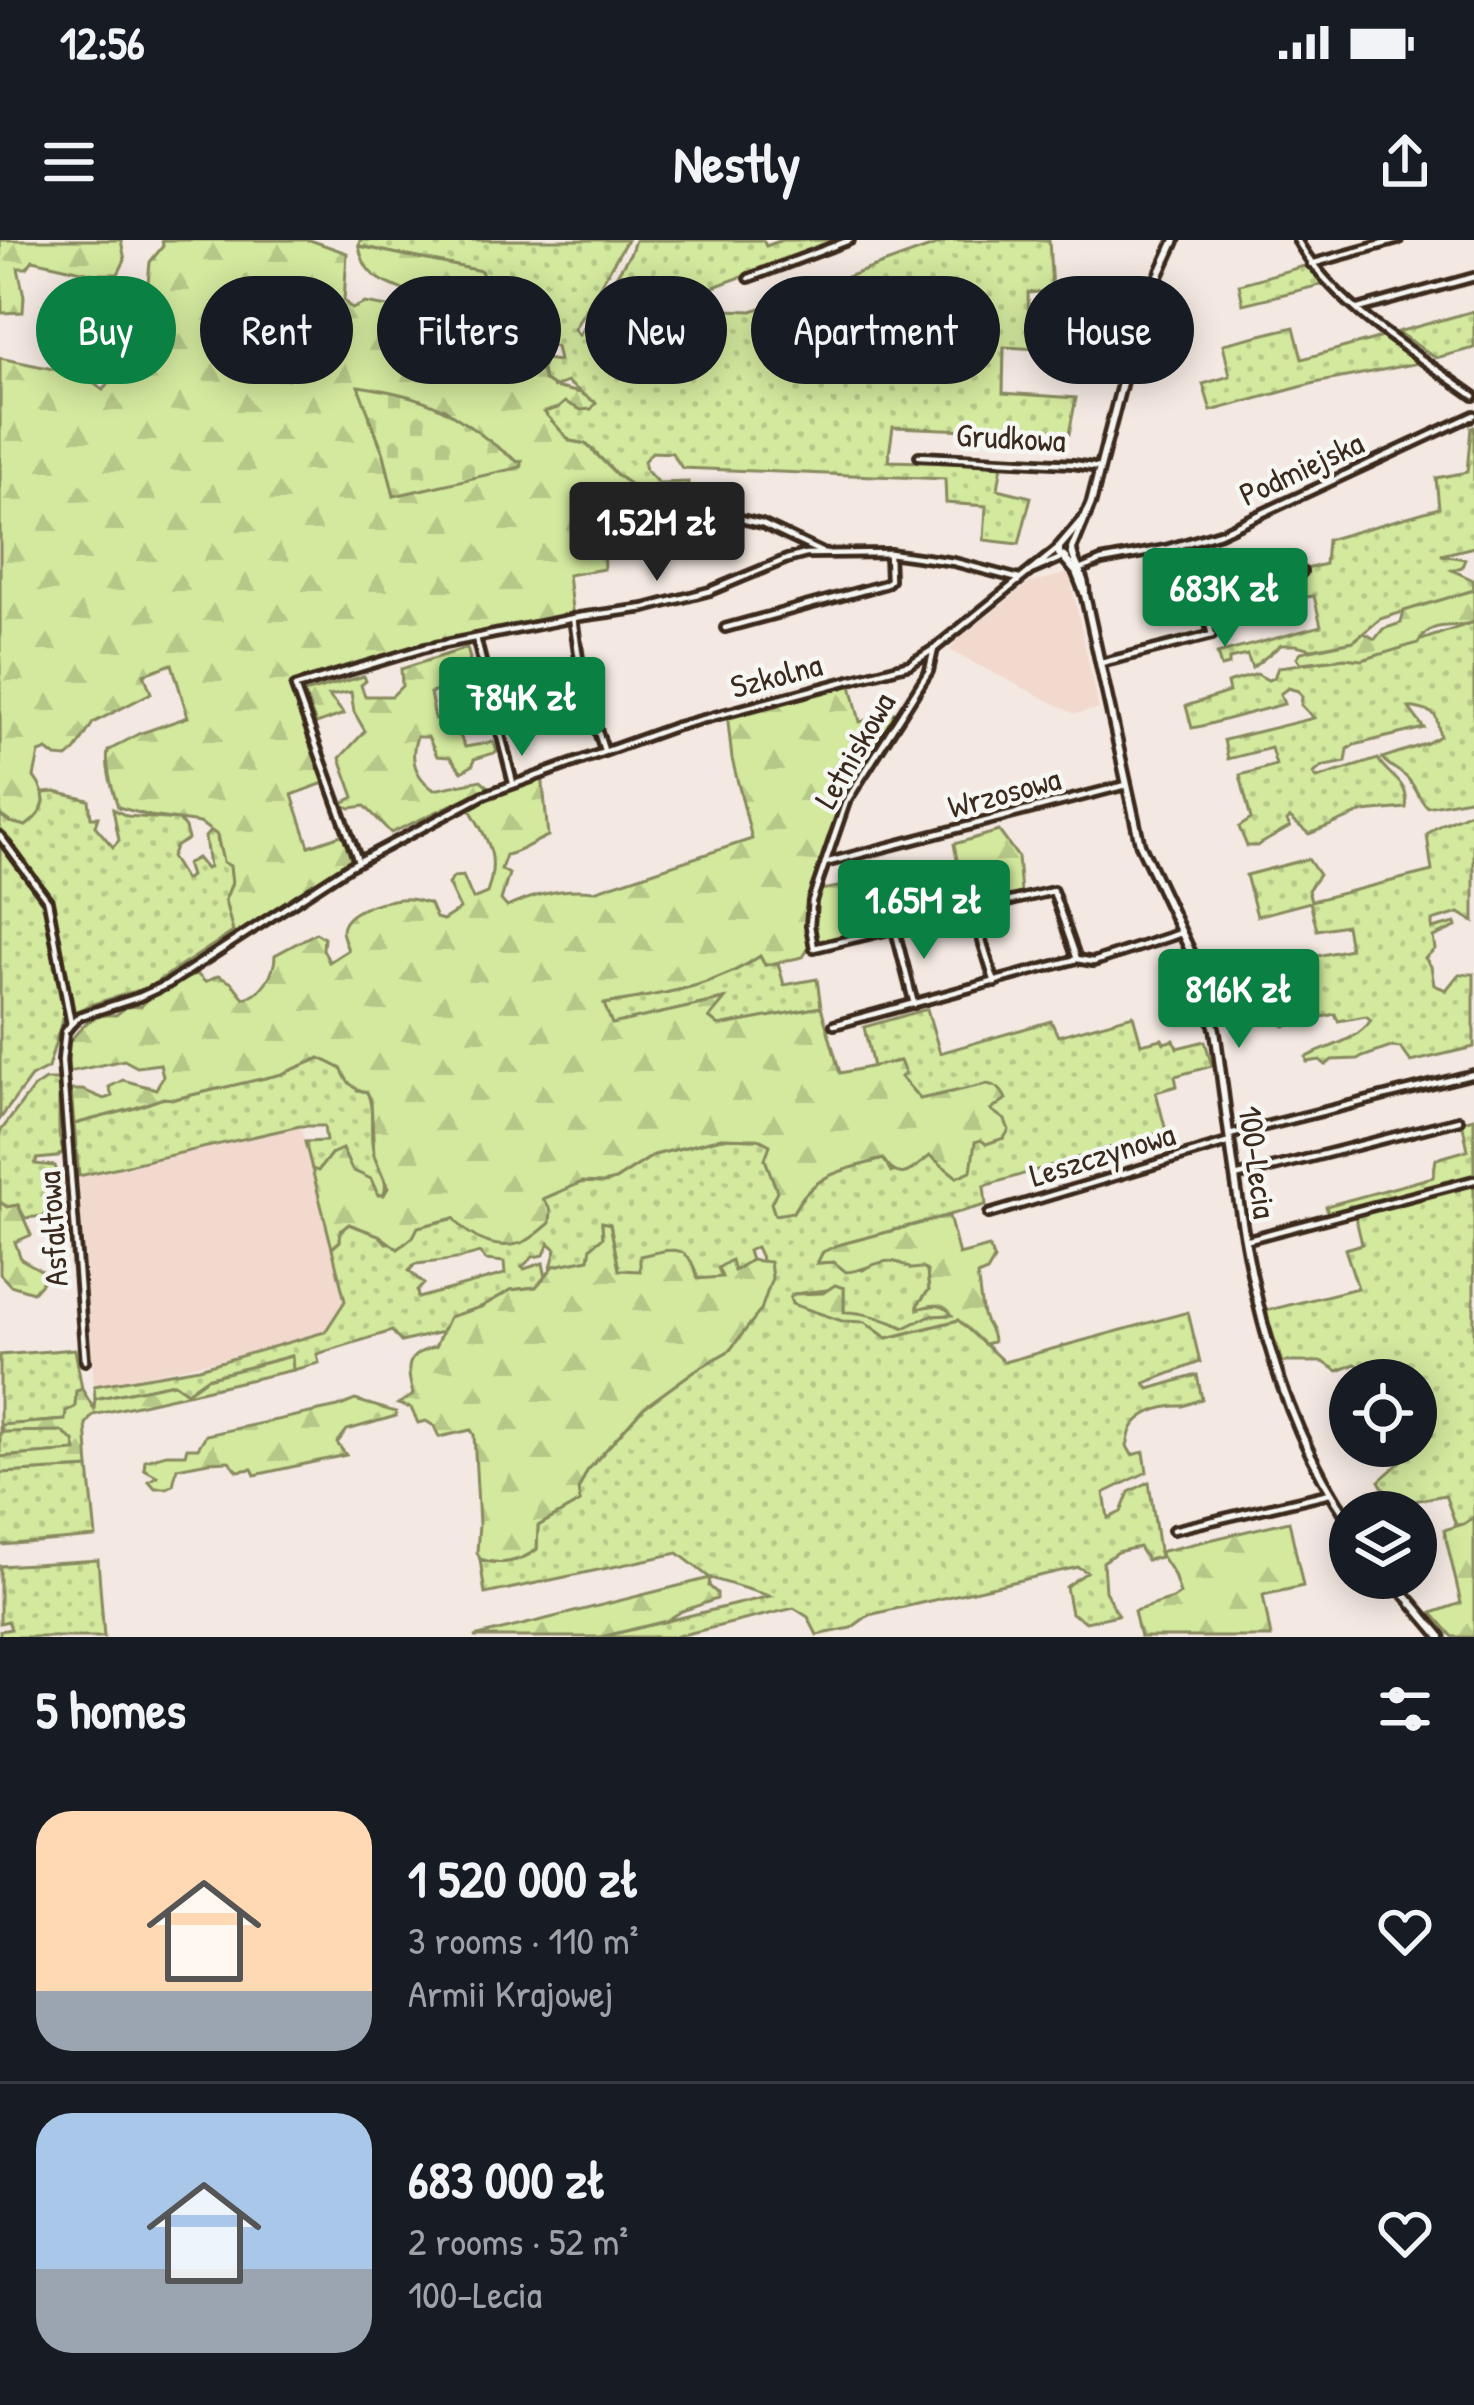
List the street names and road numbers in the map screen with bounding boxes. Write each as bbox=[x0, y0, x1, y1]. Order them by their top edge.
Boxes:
street label: Grudkowa bbox=[955, 412, 1067, 462]
street label: Podmiejska bbox=[1232, 420, 1370, 516]
street label: Szkolna bbox=[725, 642, 827, 708]
street label: Letniskowa bbox=[803, 684, 905, 816]
street label: Wrzosowa bbox=[943, 756, 1065, 828]
street label: 100-Lecia bbox=[1228, 1103, 1288, 1221]
street label: Leszczynowa bbox=[1024, 1111, 1180, 1198]
street label: Asfaltowa bbox=[26, 1170, 78, 1288]

